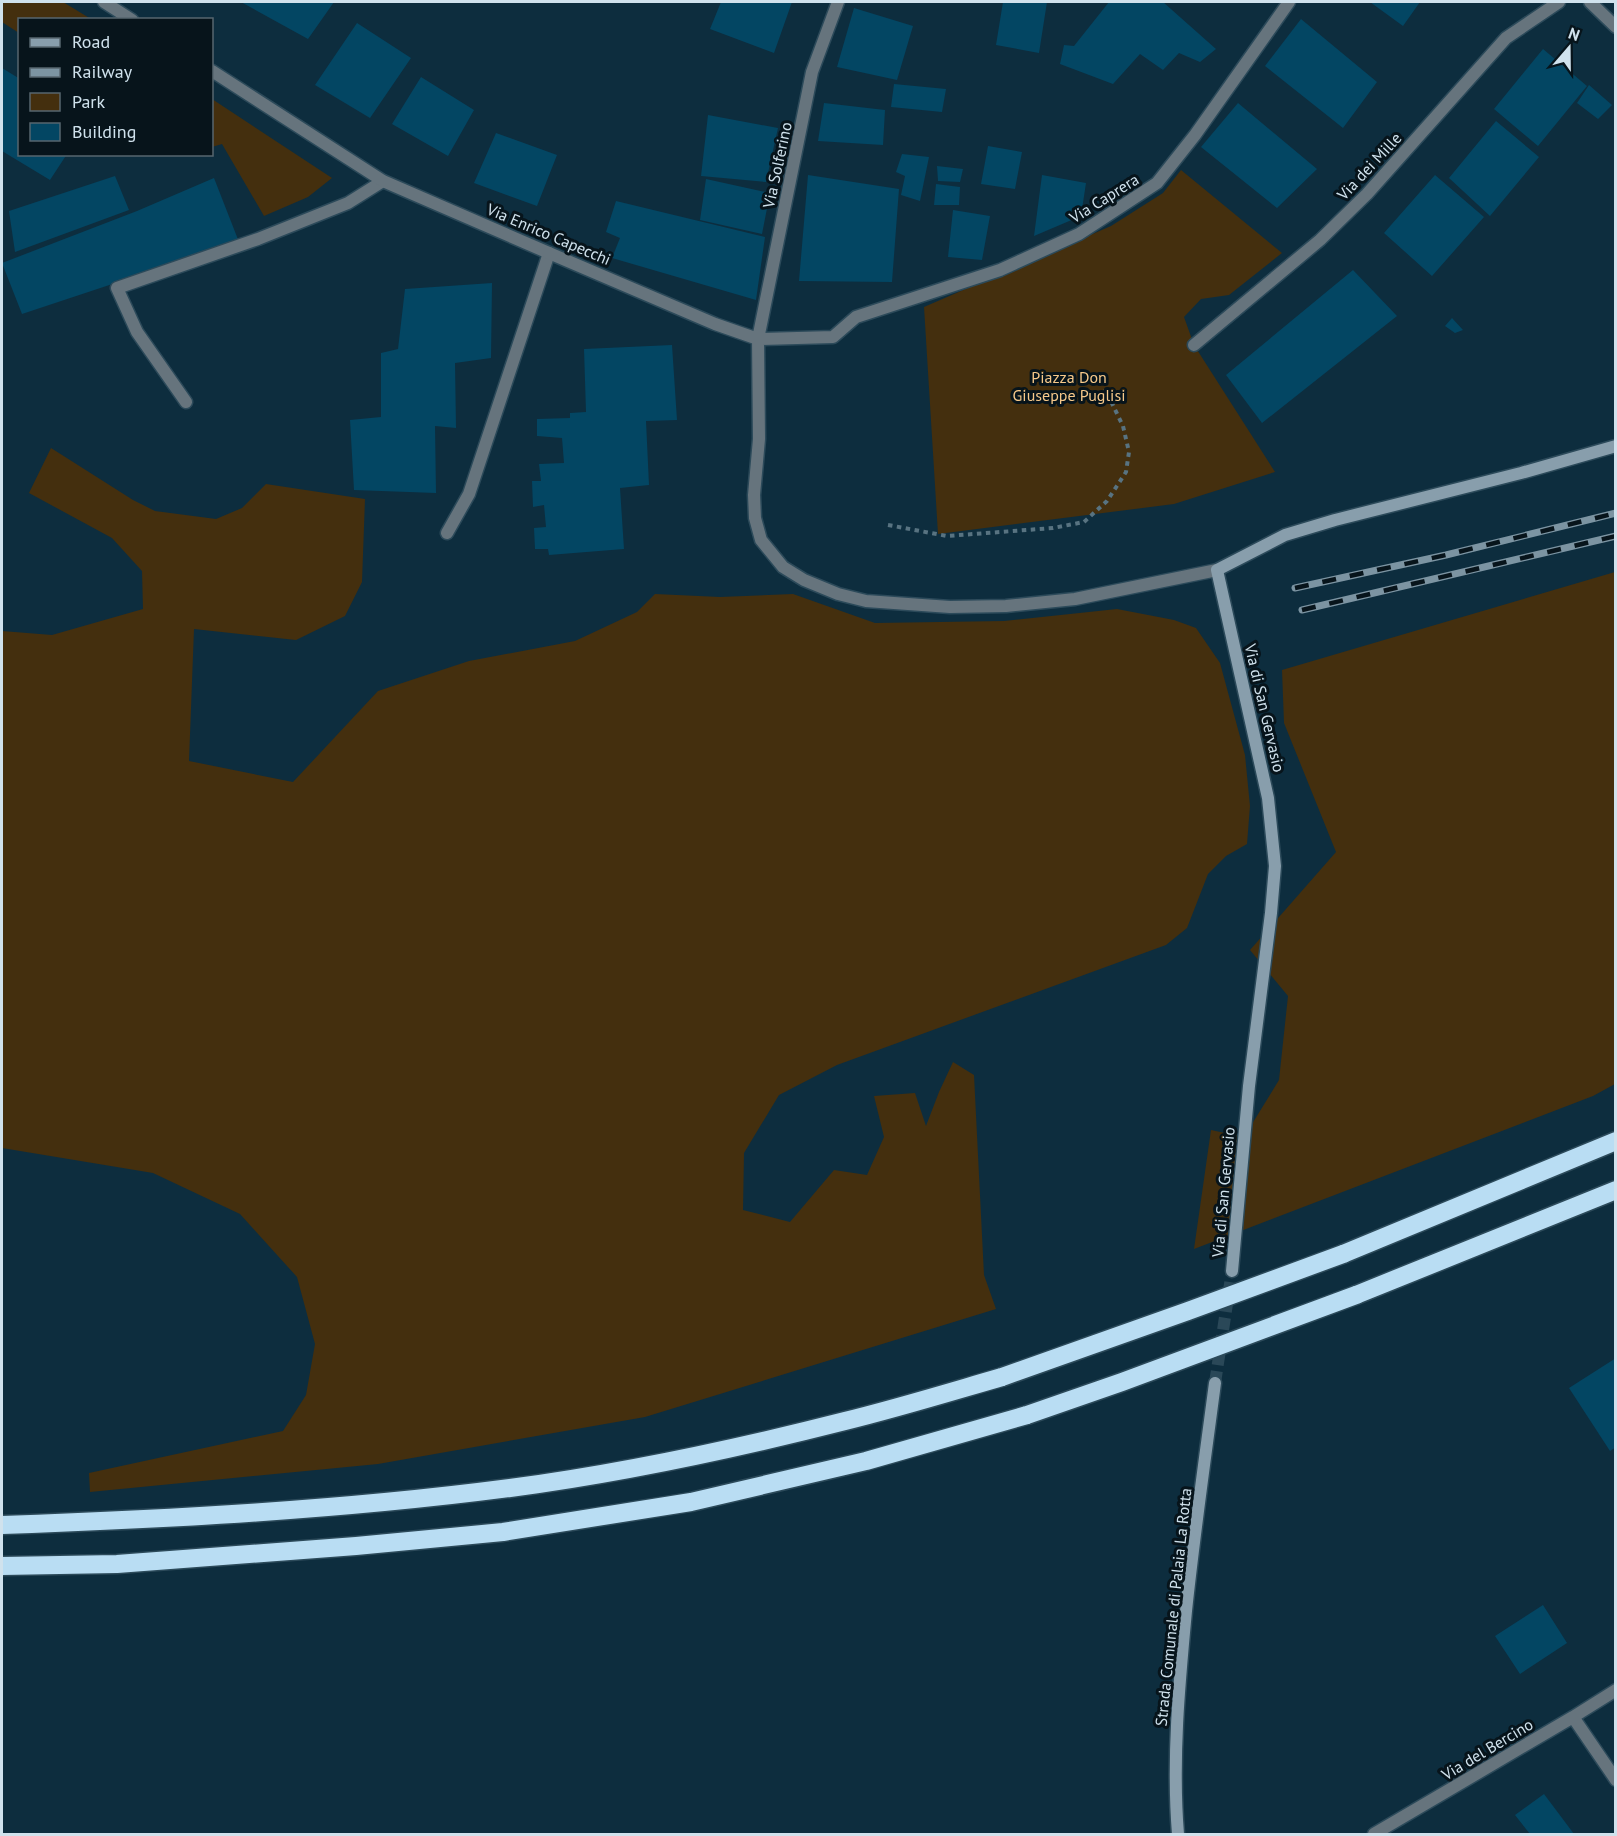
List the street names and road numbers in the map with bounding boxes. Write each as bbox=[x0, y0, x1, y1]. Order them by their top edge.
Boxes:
street label: Via Solferino bbox=[758, 120, 796, 211]
street label: Via dei Mille bbox=[1332, 128, 1405, 205]
street label: Via Caprera bbox=[1065, 169, 1142, 228]
street label: Via Enrico Capecchi bbox=[483, 198, 614, 269]
street label: Via di San Gervasio bbox=[1240, 641, 1289, 774]
street label: Via di San Gervasio bbox=[1207, 1126, 1239, 1259]
street label: Strada Comunale di Palaia La Rotta bbox=[1151, 1487, 1195, 1727]
street label: Via del Bercino bbox=[1437, 1714, 1536, 1785]

